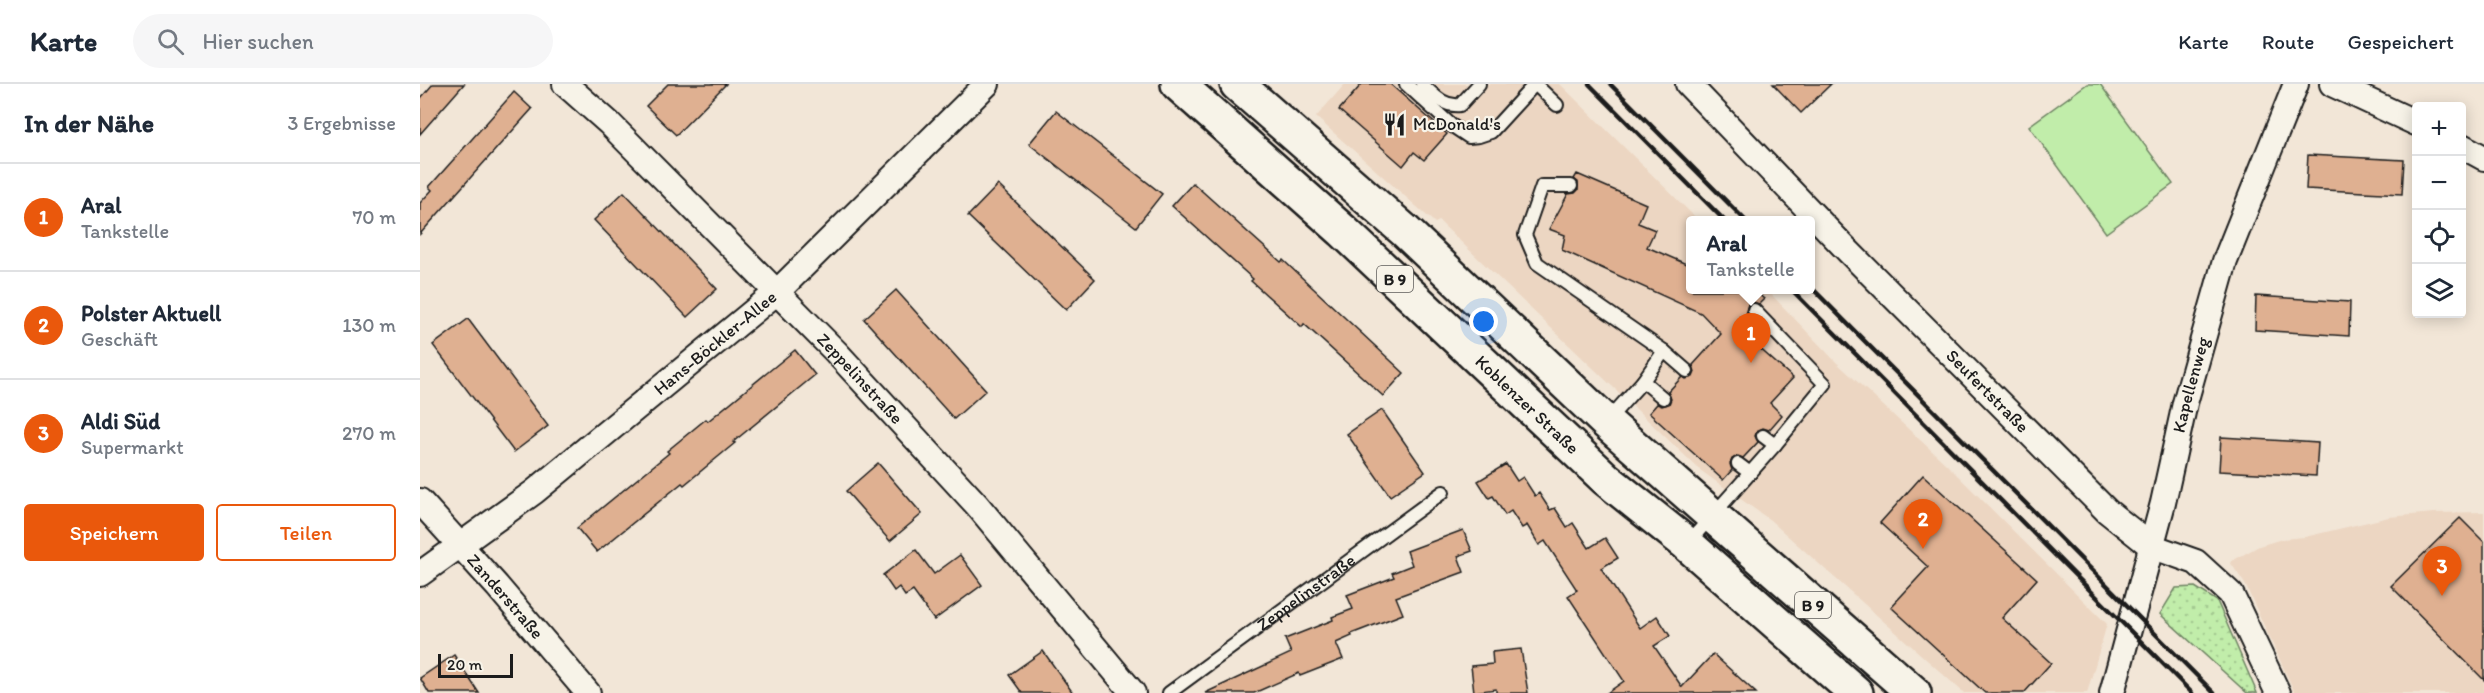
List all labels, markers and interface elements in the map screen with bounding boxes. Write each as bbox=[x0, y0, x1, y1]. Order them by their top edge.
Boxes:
search box bbox=[133, 14, 553, 68]
text: Karte bbox=[30, 24, 97, 58]
icon: search bbox=[154, 25, 187, 58]
text: Hier suchen bbox=[202, 28, 314, 55]
text: Karte bbox=[2178, 29, 2229, 54]
text: Route bbox=[2262, 29, 2315, 54]
text: Gespeichert bbox=[2348, 29, 2454, 54]
map controls bbox=[2412, 102, 2466, 318]
button: + bbox=[2412, 102, 2466, 156]
text: In der Nähe bbox=[24, 107, 154, 139]
text: 3 Ergebnisse bbox=[288, 111, 396, 135]
restaurant icon: McDonald's bbox=[1382, 111, 1408, 137]
place label: McDonald's bbox=[1413, 113, 1501, 135]
button: − bbox=[2412, 156, 2466, 210]
text: Aral bbox=[81, 192, 122, 219]
text: 1 bbox=[39, 205, 48, 229]
text: 70 m bbox=[352, 205, 396, 229]
button: locate bbox=[2412, 210, 2466, 264]
popup bbox=[1686, 216, 1815, 294]
text: Tankstelle bbox=[81, 219, 169, 243]
text: Aral bbox=[1706, 230, 1747, 257]
text: Tankstelle bbox=[1706, 257, 1795, 281]
button: layers bbox=[2412, 264, 2466, 318]
road number: B 9 bbox=[1377, 266, 1413, 292]
street label: Hans-Böckler-Allee bbox=[649, 286, 781, 400]
text: Polster Aktuell bbox=[81, 300, 221, 327]
your location bbox=[1469, 307, 1498, 336]
text: 2 bbox=[38, 313, 49, 337]
text: 130 m bbox=[342, 313, 396, 337]
pin: 1 bbox=[1732, 314, 1770, 363]
text: Geschäft bbox=[81, 327, 158, 351]
street label: Zeppelinstraße bbox=[812, 328, 908, 429]
street label: Kapellenweg bbox=[2168, 334, 2214, 435]
street label: Seufertstraße bbox=[1941, 345, 2034, 437]
street label: Koblenzer Straße bbox=[1470, 350, 1584, 459]
text: Aldi Süd bbox=[81, 408, 160, 435]
text: 3 bbox=[38, 421, 49, 445]
text: 270 m bbox=[342, 421, 396, 445]
text: Supermarkt bbox=[81, 435, 184, 459]
pin: 2 bbox=[1904, 500, 1942, 549]
button: Speichern bbox=[24, 504, 204, 561]
button: Teilen bbox=[216, 504, 396, 561]
pin: 3 bbox=[2422, 546, 2462, 596]
street label: Zanderstraße bbox=[462, 549, 548, 644]
street label: Zeppelinstraße bbox=[1253, 549, 1360, 636]
road number: B 9 bbox=[1795, 592, 1831, 618]
scale bar bbox=[438, 651, 513, 678]
text: 20 m bbox=[447, 655, 482, 674]

